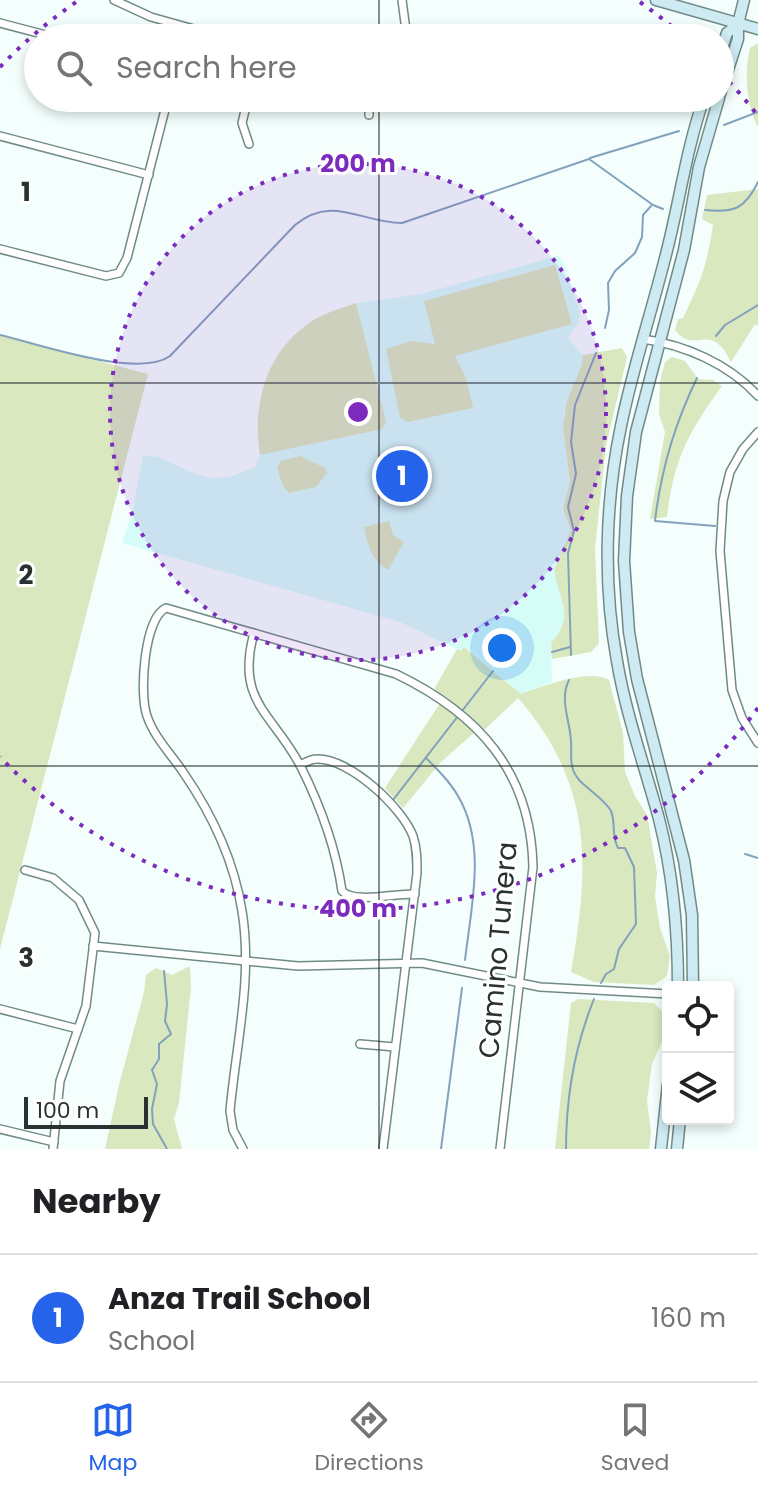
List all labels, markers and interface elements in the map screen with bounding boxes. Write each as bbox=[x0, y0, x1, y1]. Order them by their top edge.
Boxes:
search box bbox=[24, 24, 734, 112]
icon: search bbox=[52, 46, 96, 90]
text: Search here bbox=[116, 46, 297, 89]
text: 200 m bbox=[320, 147, 396, 180]
text: 1 bbox=[21, 174, 31, 210]
centre of rings bbox=[344, 398, 372, 426]
pin: 1 bbox=[376, 446, 428, 506]
text: 2 bbox=[19, 557, 34, 593]
your location bbox=[482, 628, 522, 668]
street label: Camino Tunera bbox=[469, 840, 527, 1060]
text: 400 m bbox=[319, 892, 397, 925]
text: 3 bbox=[18, 940, 34, 976]
map controls bbox=[662, 981, 734, 1125]
button: locate bbox=[662, 981, 734, 1053]
button: layers bbox=[662, 1053, 734, 1125]
scale bar bbox=[24, 1093, 148, 1129]
text: 100 m bbox=[36, 1095, 99, 1126]
text: Nearby bbox=[32, 1177, 161, 1225]
text: Anza Trail School bbox=[108, 1277, 371, 1320]
text: 1 bbox=[53, 1300, 63, 1336]
text: 160 m bbox=[651, 1300, 726, 1336]
text: School bbox=[108, 1323, 195, 1359]
tab: Map bbox=[89, 1398, 137, 1479]
tab: Directions bbox=[314, 1398, 424, 1479]
tab: Saved bbox=[601, 1398, 669, 1479]

